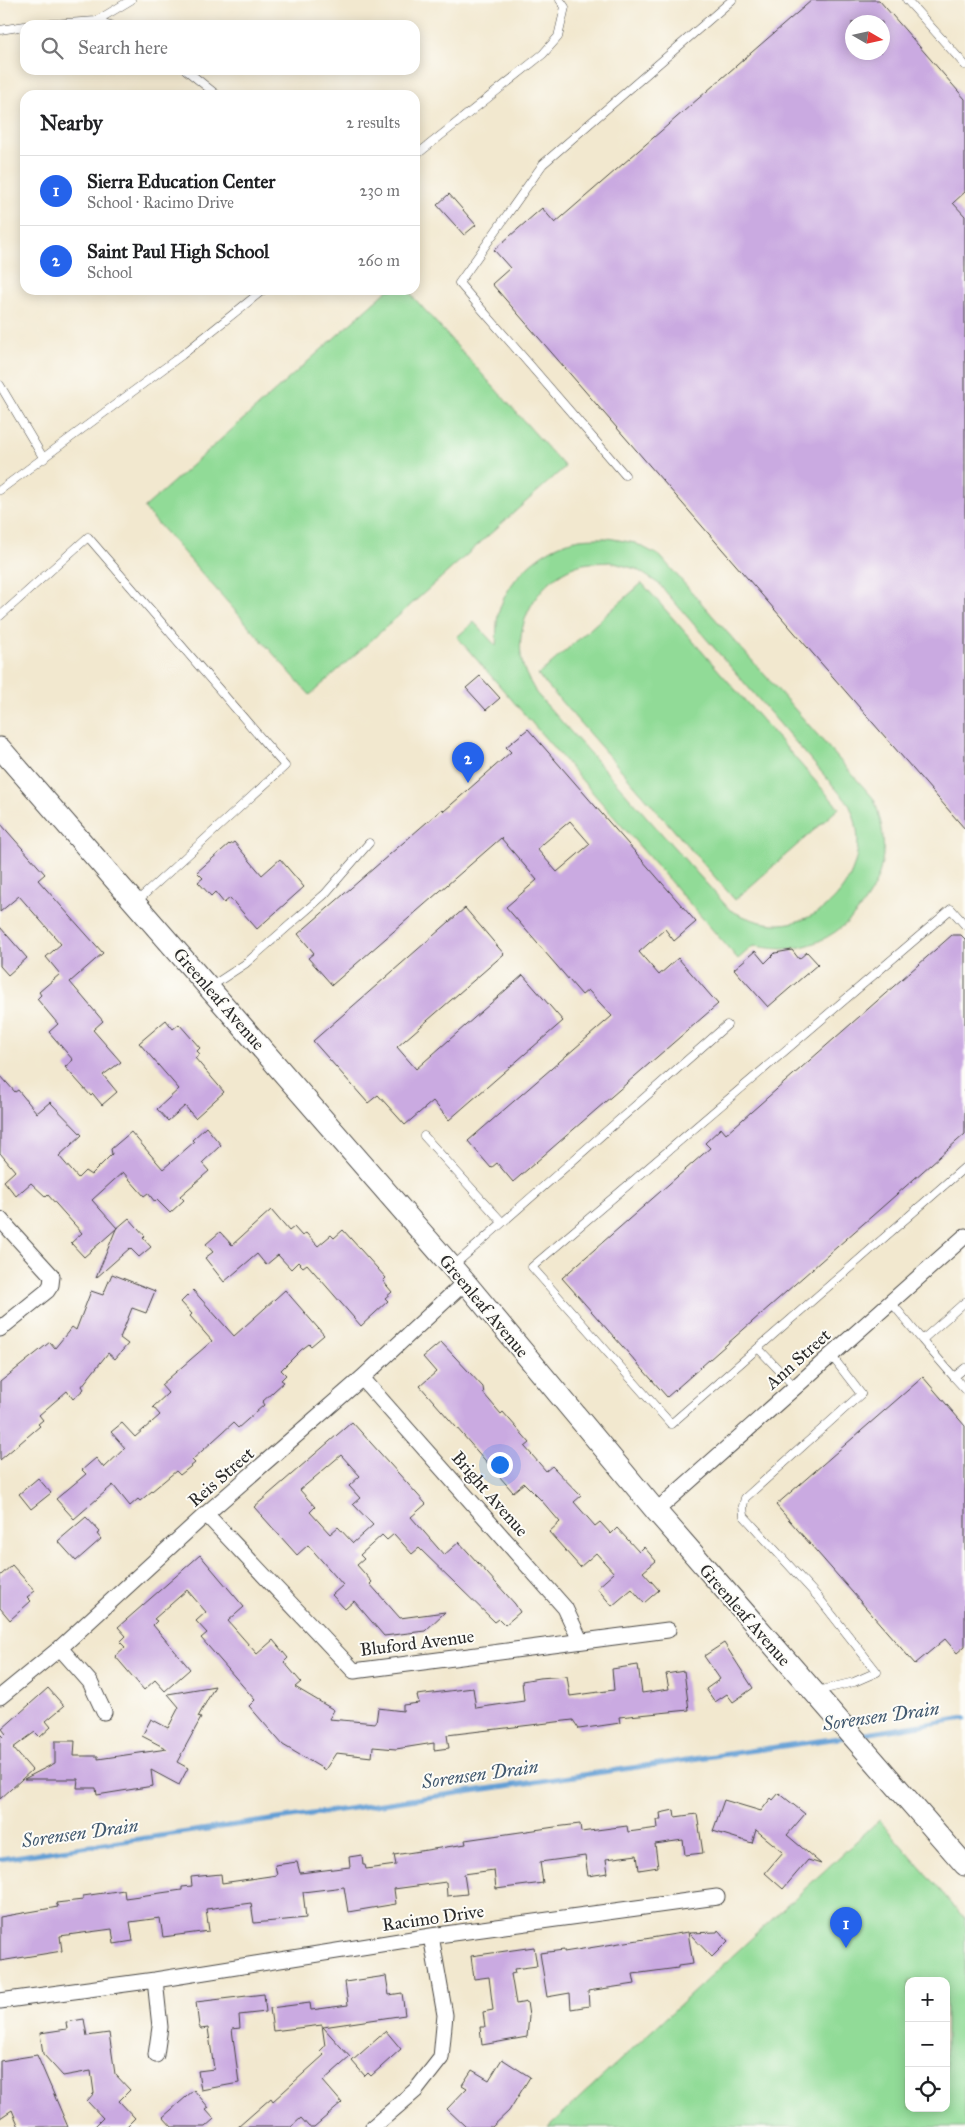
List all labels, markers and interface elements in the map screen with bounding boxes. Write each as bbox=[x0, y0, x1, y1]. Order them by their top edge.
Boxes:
north arrow bbox=[845, 15, 890, 60]
search box bbox=[20, 20, 420, 75]
icon: search bbox=[38, 34, 66, 62]
text: Search here bbox=[78, 36, 168, 59]
text: Nearby bbox=[40, 110, 103, 136]
text: 2 results bbox=[346, 113, 400, 132]
text: Sierra Education Center bbox=[87, 170, 275, 193]
text: 1 bbox=[53, 181, 59, 200]
text: 230 m bbox=[360, 181, 400, 200]
text: School · Racimo Drive bbox=[87, 193, 234, 212]
text: Saint Paul High School bbox=[87, 240, 269, 263]
text: 2 bbox=[52, 251, 60, 270]
text: 260 m bbox=[358, 251, 400, 270]
text: School bbox=[87, 263, 132, 282]
pin: 2 bbox=[452, 742, 484, 783]
street label: Greenleaf Avenue bbox=[169, 943, 269, 1055]
street label: Greenleaf Avenue bbox=[434, 1250, 534, 1362]
street label: Ann Street bbox=[760, 1324, 836, 1395]
street label: Reis Street bbox=[184, 1442, 259, 1512]
street label: Bright Avenue bbox=[446, 1447, 533, 1542]
your location bbox=[487, 1452, 513, 1478]
street label: Greenleaf Avenue bbox=[695, 1559, 795, 1671]
street label: Bluford Avenue bbox=[359, 1625, 475, 1661]
water label: Sorensen Drain bbox=[820, 1696, 941, 1736]
water label: Sorensen Drain bbox=[419, 1754, 540, 1794]
water label: Sorensen Drain bbox=[19, 1813, 140, 1853]
street label: Racimo Drive bbox=[381, 1900, 485, 1936]
pin: 1 bbox=[830, 1907, 862, 1948]
map controls bbox=[905, 1977, 950, 2112]
button: + bbox=[905, 1977, 950, 2022]
button: − bbox=[905, 2022, 950, 2067]
button: locate bbox=[905, 2067, 950, 2112]

